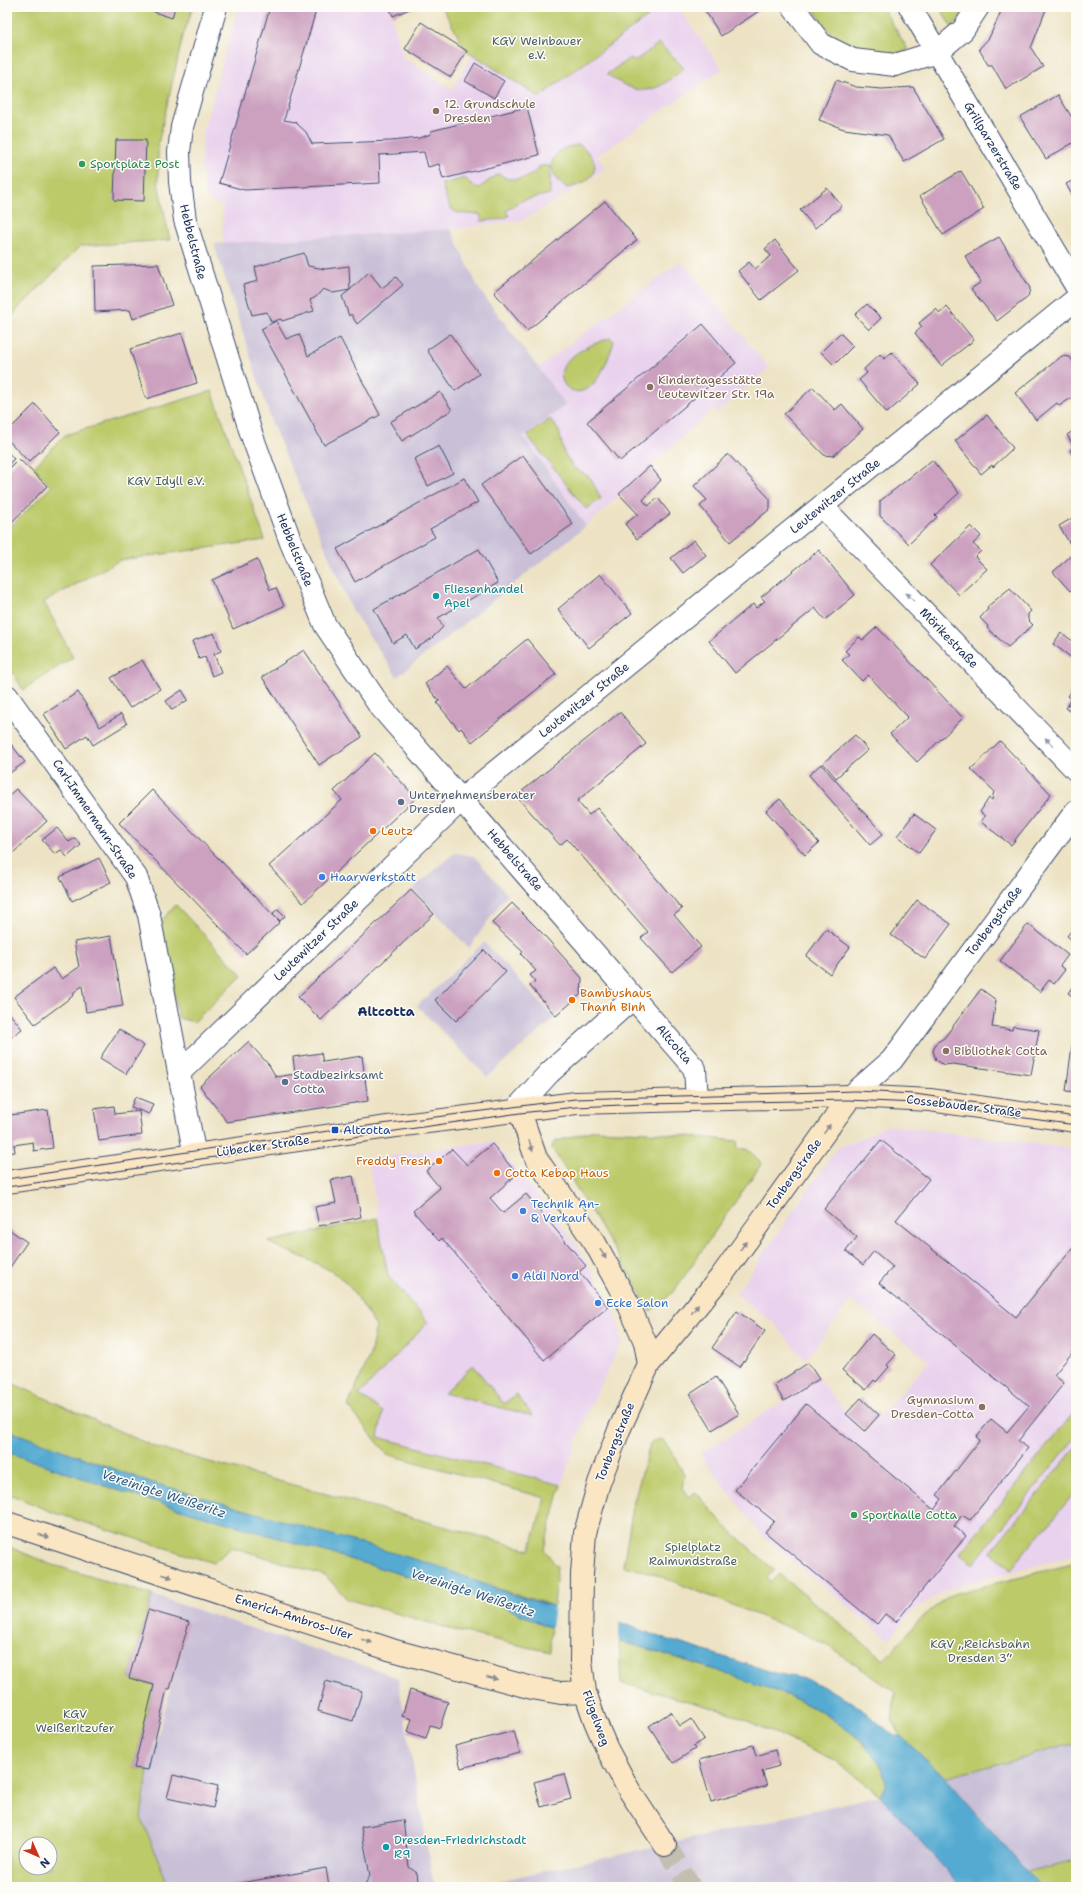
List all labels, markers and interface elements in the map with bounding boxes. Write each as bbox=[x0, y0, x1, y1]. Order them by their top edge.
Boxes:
park label: KGV Weinbauer e.V. bbox=[492, 33, 582, 63]
place label: 12. Grundschule Dresden bbox=[444, 96, 536, 126]
street label: Grillparzerstraße bbox=[960, 99, 1026, 193]
marker: 12. Grundschule Dresden bbox=[431, 106, 441, 116]
place label: Sportplatz Post bbox=[90, 156, 180, 172]
marker: Sportplatz Post bbox=[77, 159, 87, 169]
street label: Hebbelstraße bbox=[176, 202, 210, 282]
place label: Kindertagesstätte Leutewitzer Str. 19a bbox=[658, 372, 775, 402]
marker: Kindertagesstätte Leutewitzer Str. 19a bbox=[645, 382, 655, 392]
street label: Leutewitzer Straße bbox=[786, 454, 884, 537]
park label: KGV Idyll e.V. bbox=[127, 473, 205, 489]
street label: Hebbelstraße bbox=[273, 511, 317, 589]
place label: Fliesenhandel Apel bbox=[444, 581, 524, 611]
marker: Fliesenhandel Apel bbox=[431, 591, 441, 601]
one-way arrow bbox=[906, 592, 915, 603]
street label: Mörikestraße bbox=[916, 604, 982, 672]
street label: Leutewitzer Straße bbox=[535, 658, 633, 741]
one-way arrow bbox=[1044, 737, 1054, 747]
street label: Carl-Immermann-Straße bbox=[49, 756, 141, 882]
place label: Unternehmensberater Dresden bbox=[409, 787, 535, 817]
marker: Unternehmensberater Dresden bbox=[396, 797, 406, 807]
place label: Leutz bbox=[381, 823, 413, 839]
street label: Hebbelstraße bbox=[484, 825, 547, 895]
marker: Leutz bbox=[368, 826, 378, 836]
place label: Haarwerkstatt bbox=[330, 869, 416, 885]
marker: Haarwerkstatt bbox=[317, 872, 327, 882]
street label: Tonbergstraße bbox=[962, 882, 1026, 960]
street label: Leutewitzer Straße bbox=[270, 895, 362, 985]
place label: Bambushaus Thanh Binh bbox=[580, 985, 652, 1015]
marker: Bambushaus Thanh Binh bbox=[567, 995, 577, 1005]
district label: Altcotta bbox=[357, 1003, 415, 1020]
street label: Altcotta bbox=[652, 1021, 696, 1068]
place label: Bibliothek Cotta bbox=[954, 1043, 1048, 1059]
marker: Bibliothek Cotta bbox=[941, 1046, 951, 1056]
place label: Stadbezirksamt Cotta bbox=[293, 1067, 384, 1097]
marker: Stadbezirksamt Cotta bbox=[280, 1077, 290, 1087]
street label: Cossebauder Straße bbox=[905, 1091, 1023, 1121]
place label: Altcotta bbox=[343, 1122, 391, 1138]
one-way arrow bbox=[823, 1124, 831, 1134]
marker: Altcotta bbox=[330, 1125, 340, 1135]
street label: Lübecker Straße bbox=[215, 1132, 311, 1160]
street label: Tonbergstraße bbox=[763, 1135, 825, 1213]
one-way arrow bbox=[529, 1141, 535, 1153]
place label: Freddy Fresh bbox=[356, 1153, 431, 1169]
marker: Freddy Fresh bbox=[434, 1156, 444, 1166]
place label: Cotta Kebap Haus bbox=[505, 1165, 609, 1181]
marker: Cotta Kebap Haus bbox=[492, 1168, 502, 1178]
place label: Technik An- & Verkauf bbox=[531, 1196, 600, 1226]
marker: Technik An- & Verkauf bbox=[518, 1206, 528, 1216]
one-way arrow bbox=[739, 1241, 747, 1251]
one-way arrow bbox=[599, 1249, 606, 1260]
place label: Aldi Nord bbox=[523, 1268, 579, 1284]
marker: Aldi Nord bbox=[510, 1271, 520, 1281]
place label: Ecke Salon bbox=[606, 1295, 668, 1311]
marker: Ecke Salon bbox=[593, 1298, 603, 1308]
one-way arrow bbox=[690, 1304, 699, 1315]
place label: Gymnasium Dresden-Cotta bbox=[891, 1392, 975, 1422]
street label: Tonbergstraße bbox=[592, 1400, 638, 1484]
marker: Gymnasium Dresden-Cotta bbox=[977, 1402, 987, 1412]
water label: Vereinigte Weißeritz bbox=[99, 1465, 228, 1522]
place label: Sporthalle Cotta bbox=[862, 1507, 958, 1523]
marker: Sporthalle Cotta bbox=[849, 1510, 859, 1520]
one-way arrow bbox=[38, 1533, 50, 1539]
park label: Spielplatz Raimundstraße bbox=[649, 1539, 737, 1569]
water label: Vereinigte Weißeritz bbox=[408, 1564, 537, 1621]
one-way arrow bbox=[162, 1573, 174, 1579]
street label: Emerich-Ambros-Ufer bbox=[233, 1590, 355, 1644]
park label: KGV „Reichsbahn Dresden 3“ bbox=[930, 1636, 1030, 1666]
one-way arrow bbox=[362, 1639, 374, 1645]
one-way arrow bbox=[486, 1675, 498, 1681]
street label: Flügelweg bbox=[578, 1688, 614, 1748]
park label: KGV Weißeritzufer bbox=[35, 1706, 115, 1736]
place label: Dresden-Friedrichstadt R9 bbox=[394, 1832, 527, 1862]
north arrow bbox=[18, 1836, 58, 1876]
marker: Dresden-Friedrichstadt R9 bbox=[381, 1842, 391, 1852]
text: N bbox=[36, 1854, 53, 1871]

